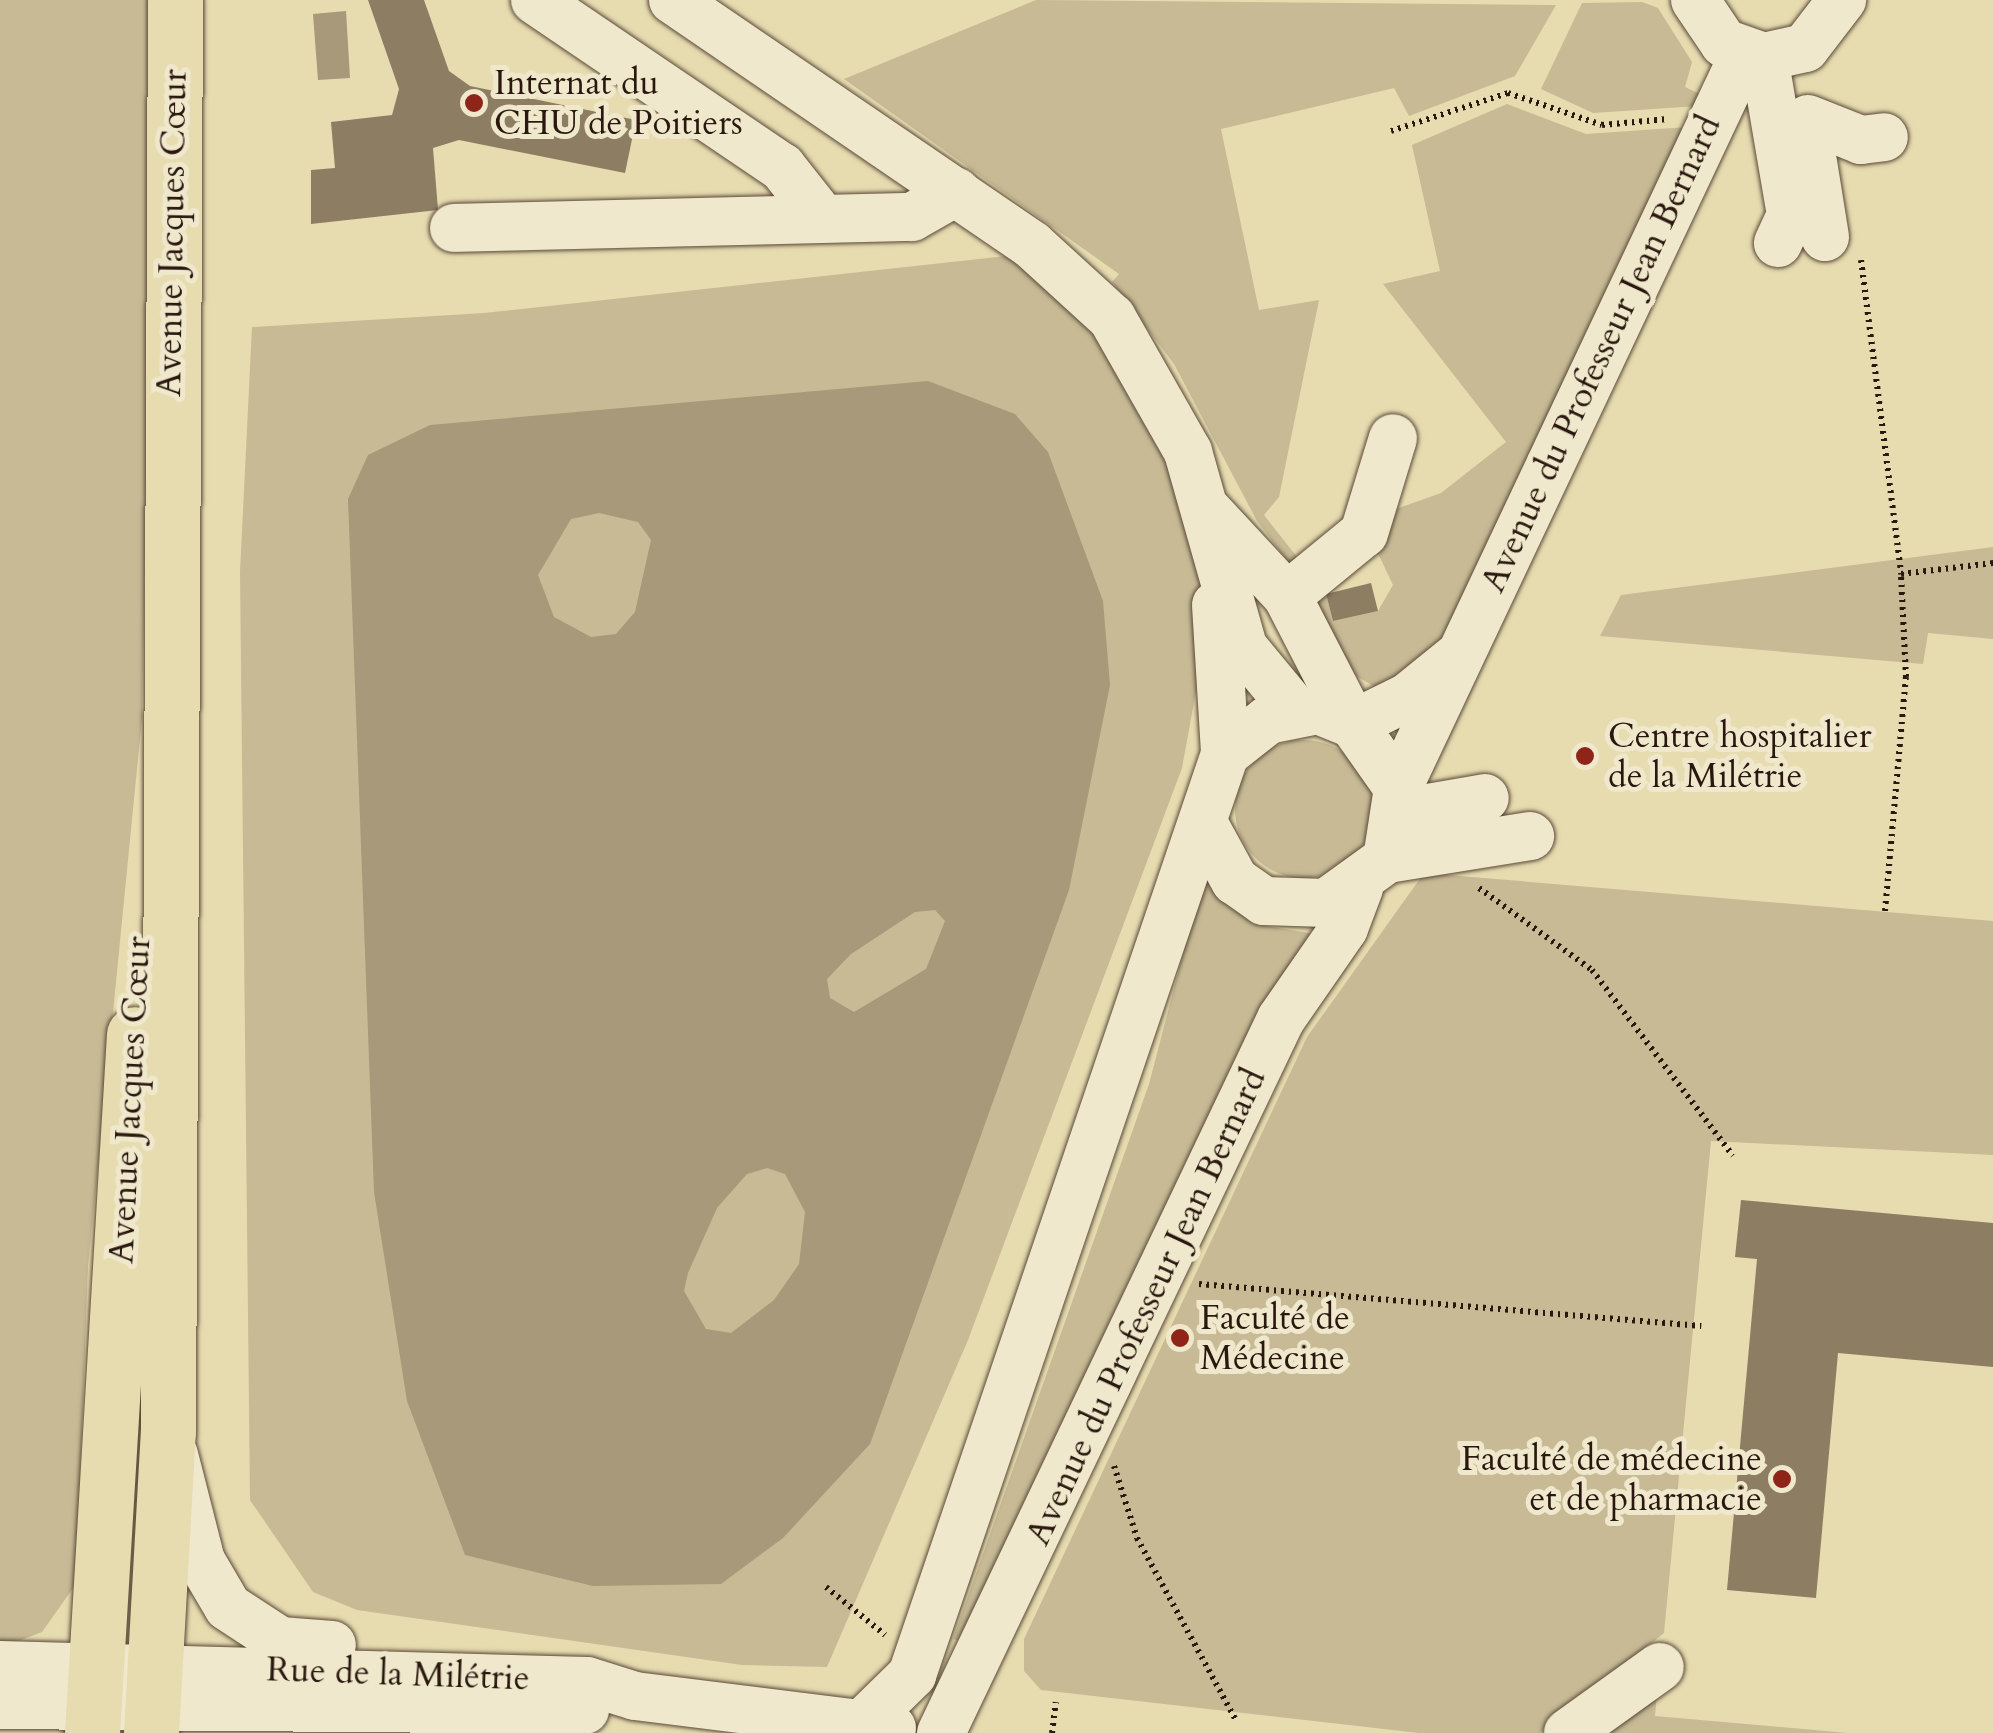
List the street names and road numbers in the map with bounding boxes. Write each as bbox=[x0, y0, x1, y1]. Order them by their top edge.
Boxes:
street label: Avenue Jacques Cœur bbox=[148, 69, 196, 397]
street label: Avenue du Professeur Jean Bernard bbox=[1472, 109, 1730, 599]
street label: Avenue Jacques Cœur bbox=[100, 935, 160, 1265]
street label: Avenue du Professeur Jean Bernard bbox=[1017, 1062, 1275, 1552]
street label: Rue de la Milétrie bbox=[266, 1648, 530, 1700]

